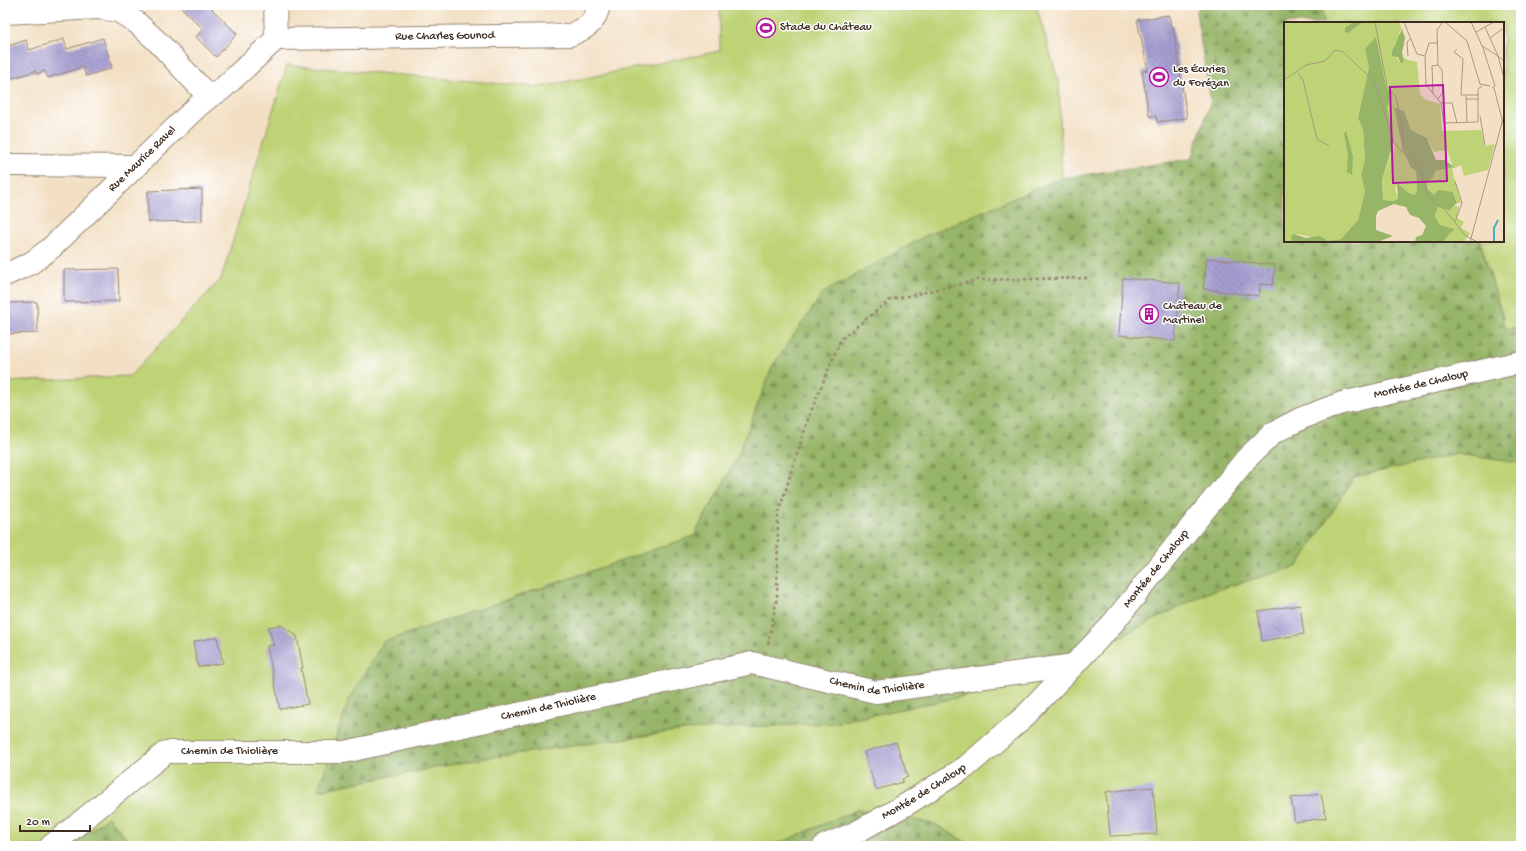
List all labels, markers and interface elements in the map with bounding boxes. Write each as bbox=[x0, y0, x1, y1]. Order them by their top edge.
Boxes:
sports icon: Stade du Château bbox=[755, 17, 777, 39]
place label: Stade du Château bbox=[780, 21, 872, 35]
inset map bbox=[1284, 22, 1504, 242]
street label: Rue Charles Gounod bbox=[395, 29, 496, 44]
place label: Les Écuries du Forézan bbox=[1173, 63, 1229, 91]
sports icon: Les Écuries du Forézan bbox=[1148, 66, 1170, 88]
street label: Rue Maurice Ravel bbox=[106, 123, 180, 195]
place label: Château de Martinel bbox=[1163, 300, 1223, 328]
building icon: Château de Martinel bbox=[1138, 303, 1160, 325]
street label: Montée de Chaloup bbox=[1372, 367, 1470, 402]
street label: Montée de Chaloup bbox=[1121, 527, 1192, 611]
street label: Chemin de Thiolière bbox=[828, 674, 926, 699]
street label: Chemin de Thiolière bbox=[500, 690, 598, 725]
street label: Chemin de Thiolière bbox=[181, 745, 279, 759]
street label: Montée de Chaloup bbox=[880, 761, 969, 823]
scale bar bbox=[20, 807, 90, 833]
text: 20 m bbox=[26, 816, 51, 830]

